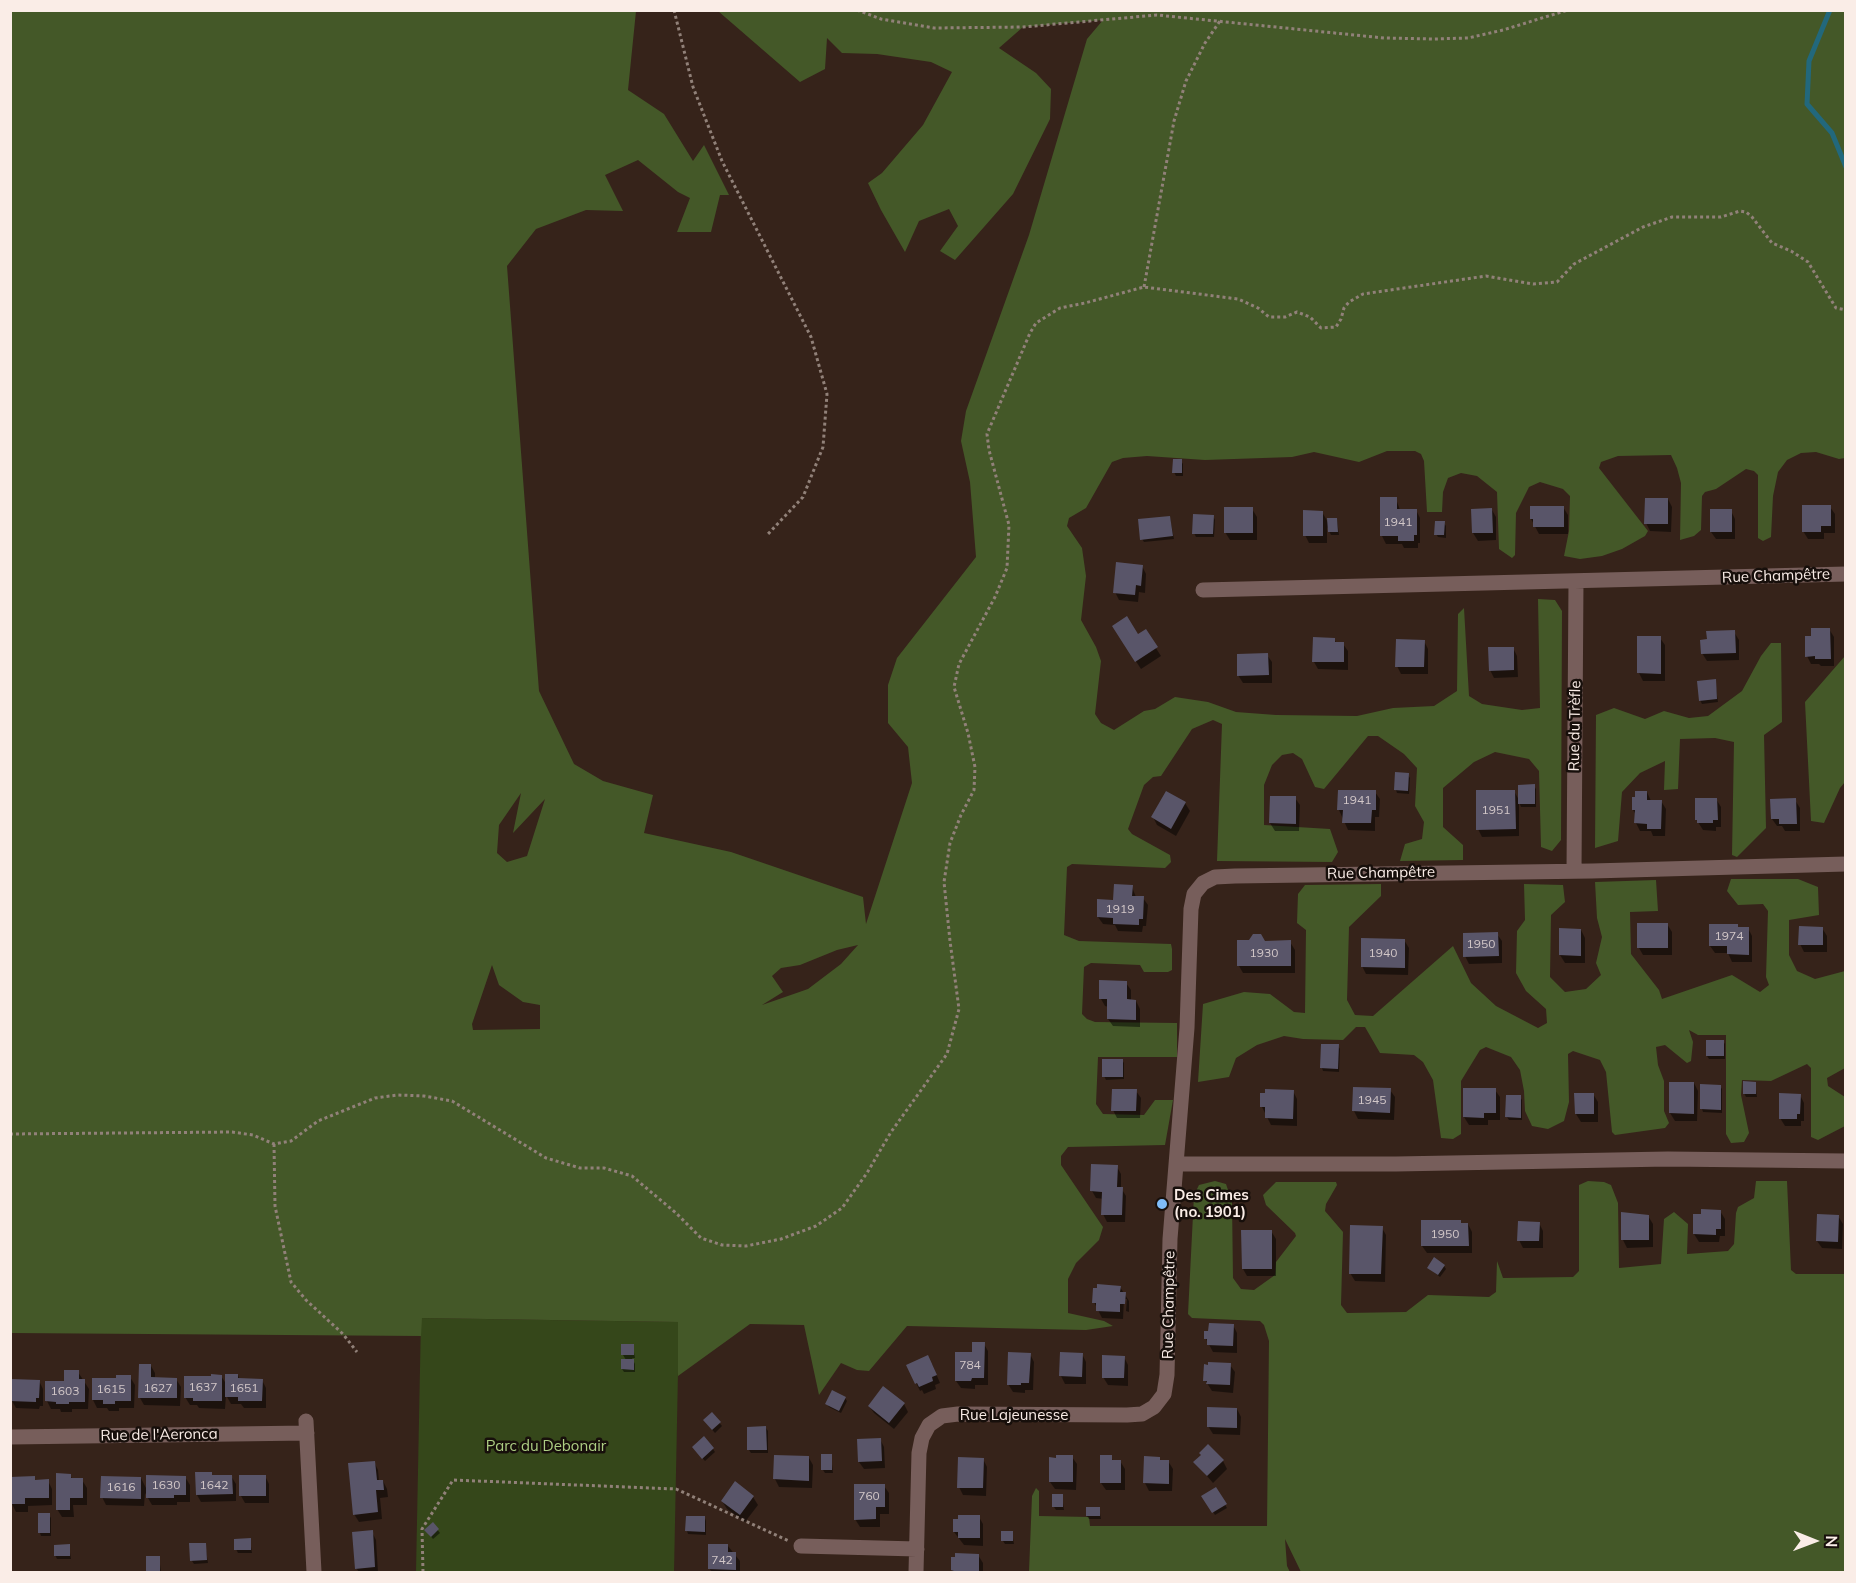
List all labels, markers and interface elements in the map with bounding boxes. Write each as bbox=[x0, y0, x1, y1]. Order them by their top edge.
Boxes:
house number: 1941 bbox=[1384, 515, 1412, 529]
street label: Rue Champêtre bbox=[1722, 565, 1830, 587]
street label: Rue du Trèfle bbox=[1565, 680, 1585, 772]
house number: 1941 bbox=[1343, 793, 1371, 807]
house number: 1951 bbox=[1482, 803, 1510, 817]
street label: Rue Champêtre bbox=[1327, 863, 1435, 883]
house number: 1919 bbox=[1106, 902, 1134, 916]
house number: 1974 bbox=[1715, 929, 1743, 943]
house number: 1950 bbox=[1467, 937, 1495, 951]
house number: 1930 bbox=[1250, 946, 1278, 960]
house number: 1940 bbox=[1369, 946, 1397, 960]
house number: 1945 bbox=[1358, 1093, 1386, 1107]
place label: Des Cimes (no. 1901) bbox=[1174, 1186, 1249, 1221]
marker: Des Cimes (no. 1901) bbox=[1155, 1197, 1169, 1211]
house number: 1950 bbox=[1431, 1227, 1459, 1241]
street label: Rue Champêtre bbox=[1159, 1251, 1179, 1359]
house number: 784 bbox=[959, 1358, 981, 1372]
house number: 1637 bbox=[189, 1380, 217, 1394]
house number: 1627 bbox=[144, 1381, 172, 1395]
house number: 1651 bbox=[230, 1381, 258, 1395]
house number: 1615 bbox=[97, 1382, 125, 1396]
house number: 1603 bbox=[51, 1384, 79, 1398]
street label: Rue Lajeunesse bbox=[960, 1406, 1068, 1424]
street label: Rue de l'Aeronca bbox=[100, 1425, 218, 1445]
park label: Parc du Debonair bbox=[486, 1437, 606, 1455]
house number: 1630 bbox=[152, 1478, 180, 1492]
house number: 1642 bbox=[200, 1478, 228, 1492]
house number: 1616 bbox=[107, 1480, 135, 1494]
house number: 760 bbox=[858, 1489, 880, 1503]
north arrow bbox=[1784, 1511, 1844, 1571]
text: N bbox=[1822, 1535, 1842, 1548]
house number: 742 bbox=[711, 1553, 733, 1567]

